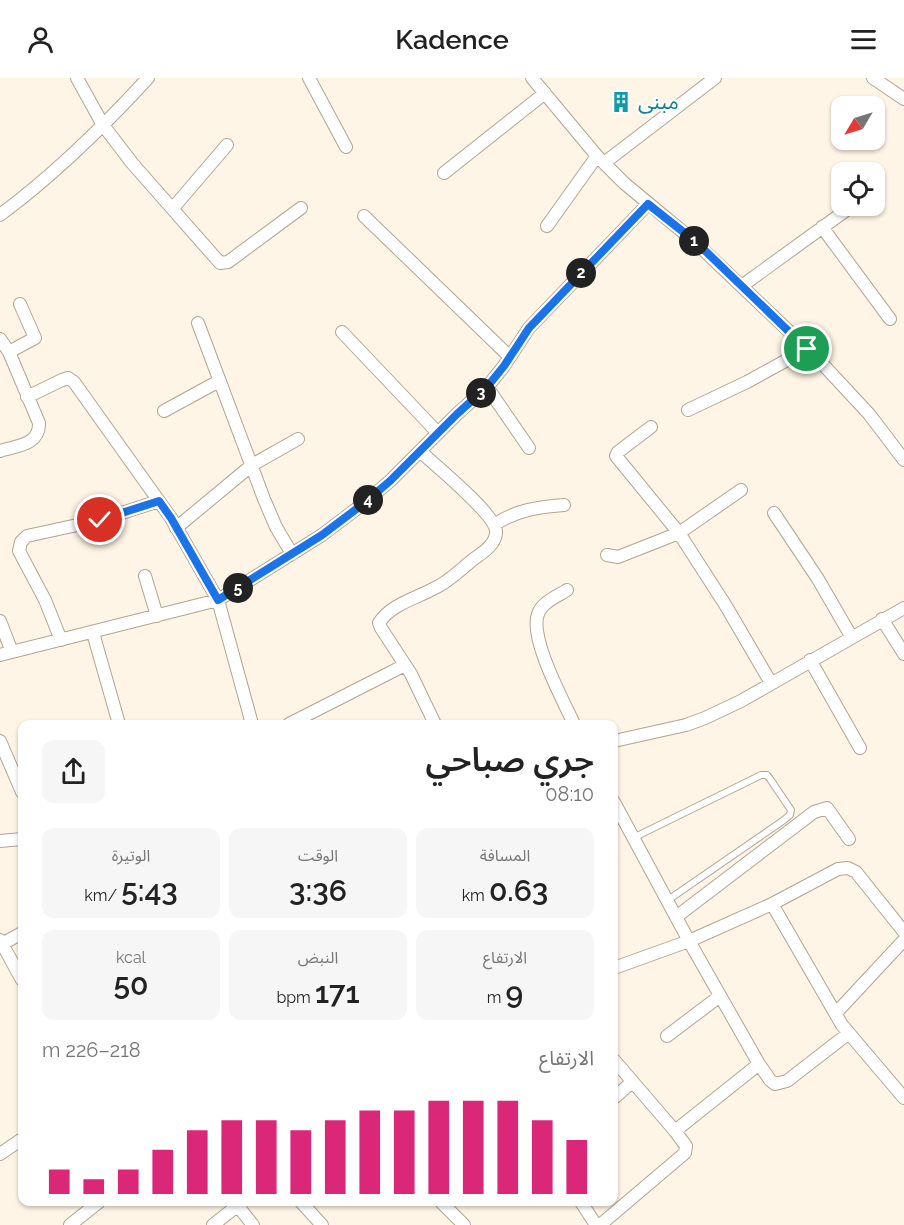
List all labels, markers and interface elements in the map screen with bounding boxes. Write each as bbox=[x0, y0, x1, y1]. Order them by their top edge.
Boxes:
icon: person bbox=[24, 23, 57, 56]
icon: menu bbox=[847, 23, 880, 56]
text: Kadence bbox=[395, 24, 509, 55]
place label: مبنى bbox=[638, 89, 679, 114]
building icon: مبنى bbox=[609, 90, 633, 114]
north arrow bbox=[831, 96, 885, 150]
map controls bbox=[831, 96, 885, 216]
button: locate bbox=[831, 162, 885, 216]
pin: 1 bbox=[679, 226, 709, 256]
text: 1 bbox=[690, 231, 698, 250]
pin: 2 bbox=[566, 258, 596, 288]
text: 2 bbox=[576, 263, 586, 282]
pin bbox=[781, 323, 832, 374]
icon: arrive bbox=[790, 332, 823, 365]
pin: 3 bbox=[466, 378, 496, 408]
text: 3 bbox=[477, 383, 485, 402]
pin: 4 bbox=[353, 485, 383, 515]
text: 4 bbox=[363, 490, 373, 509]
pin bbox=[74, 494, 125, 545]
icon: check bbox=[83, 503, 116, 536]
pin: 5 bbox=[223, 573, 253, 603]
text: 5 bbox=[234, 578, 242, 597]
button: share bbox=[42, 740, 105, 803]
text: جري صباحي bbox=[426, 740, 594, 779]
text: 08:10 bbox=[545, 782, 594, 806]
text: الوتيرة bbox=[112, 846, 150, 865]
text: الوقت bbox=[298, 846, 338, 865]
text: المسافة bbox=[480, 846, 530, 865]
text: 5:43 bbox=[121, 873, 178, 908]
text: 3:36 bbox=[289, 873, 347, 908]
text: 0.63 bbox=[489, 873, 548, 908]
text: /km bbox=[84, 886, 121, 905]
text: km bbox=[462, 886, 489, 905]
text: kcal bbox=[116, 948, 146, 967]
text: النبض bbox=[298, 948, 338, 967]
text: الارتفاع bbox=[483, 948, 527, 967]
text: 50 bbox=[114, 967, 148, 1002]
text: 171 bbox=[315, 975, 360, 1010]
text: 9 bbox=[506, 975, 523, 1010]
text: bpm bbox=[276, 988, 315, 1007]
text: m bbox=[487, 988, 506, 1007]
text: 218–226 m bbox=[42, 1038, 141, 1062]
text: الارتفاع bbox=[539, 1046, 594, 1070]

